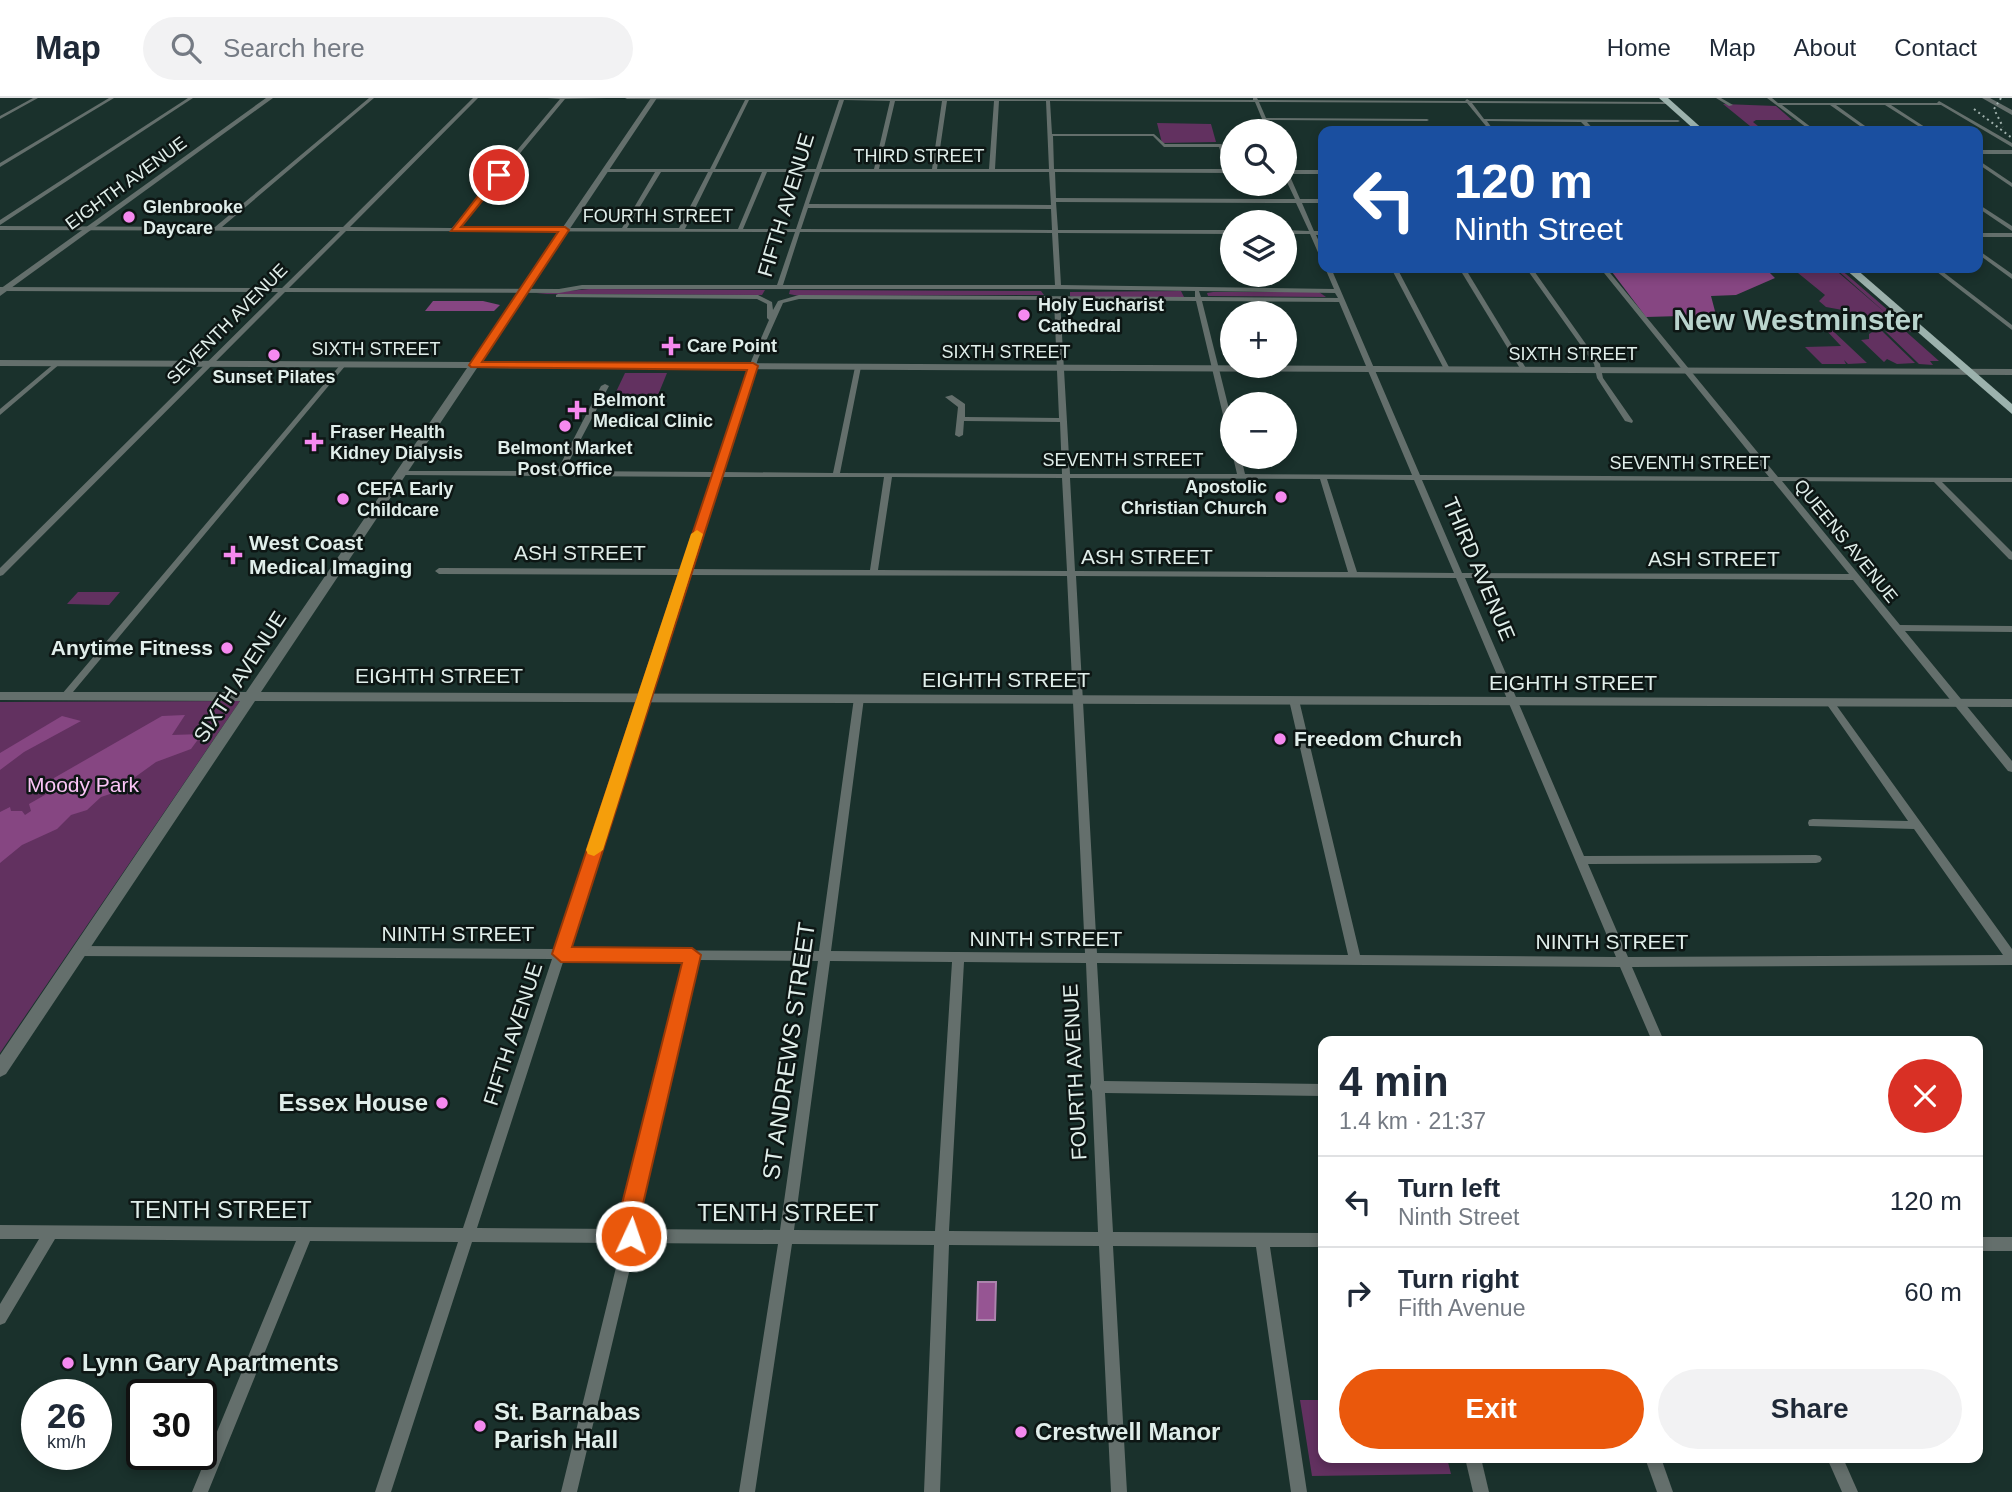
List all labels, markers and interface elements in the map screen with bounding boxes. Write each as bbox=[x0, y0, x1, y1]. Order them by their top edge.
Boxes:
search box bbox=[143, 17, 633, 80]
text: Map bbox=[35, 29, 101, 66]
icon: search bbox=[167, 29, 205, 67]
text: Search here bbox=[223, 33, 365, 63]
text: Home bbox=[1607, 34, 1671, 61]
text: Map bbox=[1709, 34, 1756, 61]
text: About bbox=[1794, 34, 1856, 61]
text: Contact bbox=[1894, 34, 1977, 61]
map controls bbox=[1220, 119, 1297, 469]
button: search bbox=[1220, 119, 1297, 196]
street label: FIFTH AVENUE bbox=[753, 130, 818, 279]
street label: EIGHTH AVENUE bbox=[62, 132, 190, 234]
pin bbox=[469, 145, 529, 205]
street label: THIRD STREET bbox=[853, 146, 985, 166]
icon: left bbox=[1339, 154, 1430, 245]
text: 120 m bbox=[1454, 154, 1593, 208]
icon: arrive bbox=[480, 156, 518, 194]
place label: Glenbrooke Daycare bbox=[143, 197, 243, 238]
street label: FOURTH STREET bbox=[583, 206, 733, 226]
marker: Glenbrooke Daycare bbox=[121, 209, 137, 225]
button: layers bbox=[1220, 210, 1297, 287]
text: Ninth Street bbox=[1454, 211, 1623, 247]
street label: SEVENTH AVENUE bbox=[163, 260, 291, 388]
place label: Holy Eucharist Cathedral bbox=[1038, 295, 1164, 336]
button: + bbox=[1220, 301, 1297, 378]
district label: New Westminster bbox=[1673, 303, 1923, 336]
marker: Holy Eucharist Cathedral bbox=[1016, 307, 1032, 323]
marker: Care Point bbox=[661, 336, 681, 356]
place label: Care Point bbox=[687, 336, 777, 356]
street label: SIXTH STREET bbox=[311, 339, 441, 359]
street label: SIXTH STREET bbox=[941, 342, 1071, 362]
street label: SIXTH STREET bbox=[1508, 344, 1638, 364]
marker: Sunset Pilates bbox=[266, 347, 282, 363]
place label: Sunset Pilates bbox=[212, 367, 336, 387]
place label: Belmont Medical Clinic bbox=[593, 390, 713, 431]
button: − bbox=[1220, 392, 1297, 469]
marker: Belmont Medical Clinic bbox=[567, 400, 587, 420]
marker: Belmont Market Post Office bbox=[557, 418, 573, 434]
place label: Fraser Health Kidney Dialysis bbox=[330, 422, 463, 463]
marker: Fraser Health Kidney Dialysis bbox=[304, 432, 324, 452]
place label: Belmont Market Post Office bbox=[497, 438, 633, 479]
street label: SEVENTH STREET bbox=[1042, 450, 1204, 470]
street label: SEVENTH STREET bbox=[1609, 453, 1771, 473]
street label: QUEENS AVENUE bbox=[1790, 475, 1902, 607]
place label: Apostolic Christian Church bbox=[1121, 477, 1267, 518]
place label: CEFA Early Childcare bbox=[357, 479, 453, 520]
marker: Apostolic Christian Church bbox=[1273, 489, 1289, 505]
marker: CEFA Early Childcare bbox=[335, 491, 351, 507]
street label: THIRD AVENUE bbox=[1439, 494, 1520, 644]
place label: West Coast Medical Imaging bbox=[249, 531, 412, 578]
street label: ASH STREET bbox=[514, 541, 646, 564]
marker: West Coast Medical Imaging bbox=[223, 545, 243, 565]
street label: ASH STREET bbox=[1081, 545, 1213, 568]
street label: ASH STREET bbox=[1648, 547, 1780, 570]
street label: SIXTH AVENUE bbox=[189, 607, 290, 746]
place label: Anytime Fitness bbox=[51, 636, 213, 659]
marker: Anytime Fitness bbox=[219, 640, 235, 656]
street label: EIGHTH STREET bbox=[355, 664, 523, 687]
street label: EIGHTH STREET bbox=[922, 668, 1090, 691]
street label: EIGHTH STREET bbox=[1489, 671, 1657, 694]
place label: Freedom Church bbox=[1294, 727, 1462, 750]
marker: Freedom Church bbox=[1272, 731, 1288, 747]
park label: Moody Park bbox=[27, 773, 140, 796]
street label: ST ANDREWS STREET bbox=[757, 920, 820, 1181]
street label: NINTH STREET bbox=[382, 922, 535, 945]
street label: NINTH STREET bbox=[970, 927, 1123, 950]
street label: NINTH STREET bbox=[1536, 930, 1689, 953]
street label: FIFTH AVENUE bbox=[479, 959, 546, 1108]
street label: FOURTH AVENUE bbox=[1058, 983, 1091, 1161]
text: 4 min bbox=[1339, 1058, 1449, 1105]
button: close bbox=[1888, 1059, 1962, 1133]
place label: Essex House bbox=[279, 1089, 428, 1116]
marker: Essex House bbox=[434, 1095, 450, 1111]
text: 1.4 km · 21:37 bbox=[1339, 1108, 1486, 1134]
text: Turn left bbox=[1398, 1173, 1500, 1203]
icon: left bbox=[1339, 1183, 1377, 1221]
text: 120 m bbox=[1890, 1186, 1962, 1216]
street label: TENTH STREET bbox=[130, 1196, 312, 1223]
position arrow bbox=[594, 1199, 668, 1273]
street label: TENTH STREET bbox=[697, 1199, 879, 1226]
text: Ninth Street bbox=[1398, 1204, 1519, 1230]
text: Turn right bbox=[1398, 1264, 1519, 1294]
icon: right bbox=[1339, 1274, 1377, 1312]
text: 60 m bbox=[1904, 1277, 1962, 1307]
text: Fifth Avenue bbox=[1398, 1295, 1525, 1321]
place label: Lynn Gary Apartments bbox=[82, 1349, 339, 1376]
marker: Lynn Gary Apartments bbox=[60, 1355, 76, 1371]
button: Exit bbox=[1339, 1369, 1644, 1449]
button: Share bbox=[1658, 1369, 1962, 1449]
speed limit sign: 30 bbox=[126, 1379, 217, 1470]
text: 26 bbox=[47, 1396, 86, 1435]
place label: St. Barnabas Parish Hall bbox=[494, 1398, 641, 1453]
marker: St. Barnabas Parish Hall bbox=[472, 1418, 488, 1434]
place label: Crestwell Manor bbox=[1035, 1418, 1220, 1445]
marker: Crestwell Manor bbox=[1013, 1424, 1029, 1440]
text: km/h bbox=[47, 1432, 86, 1452]

